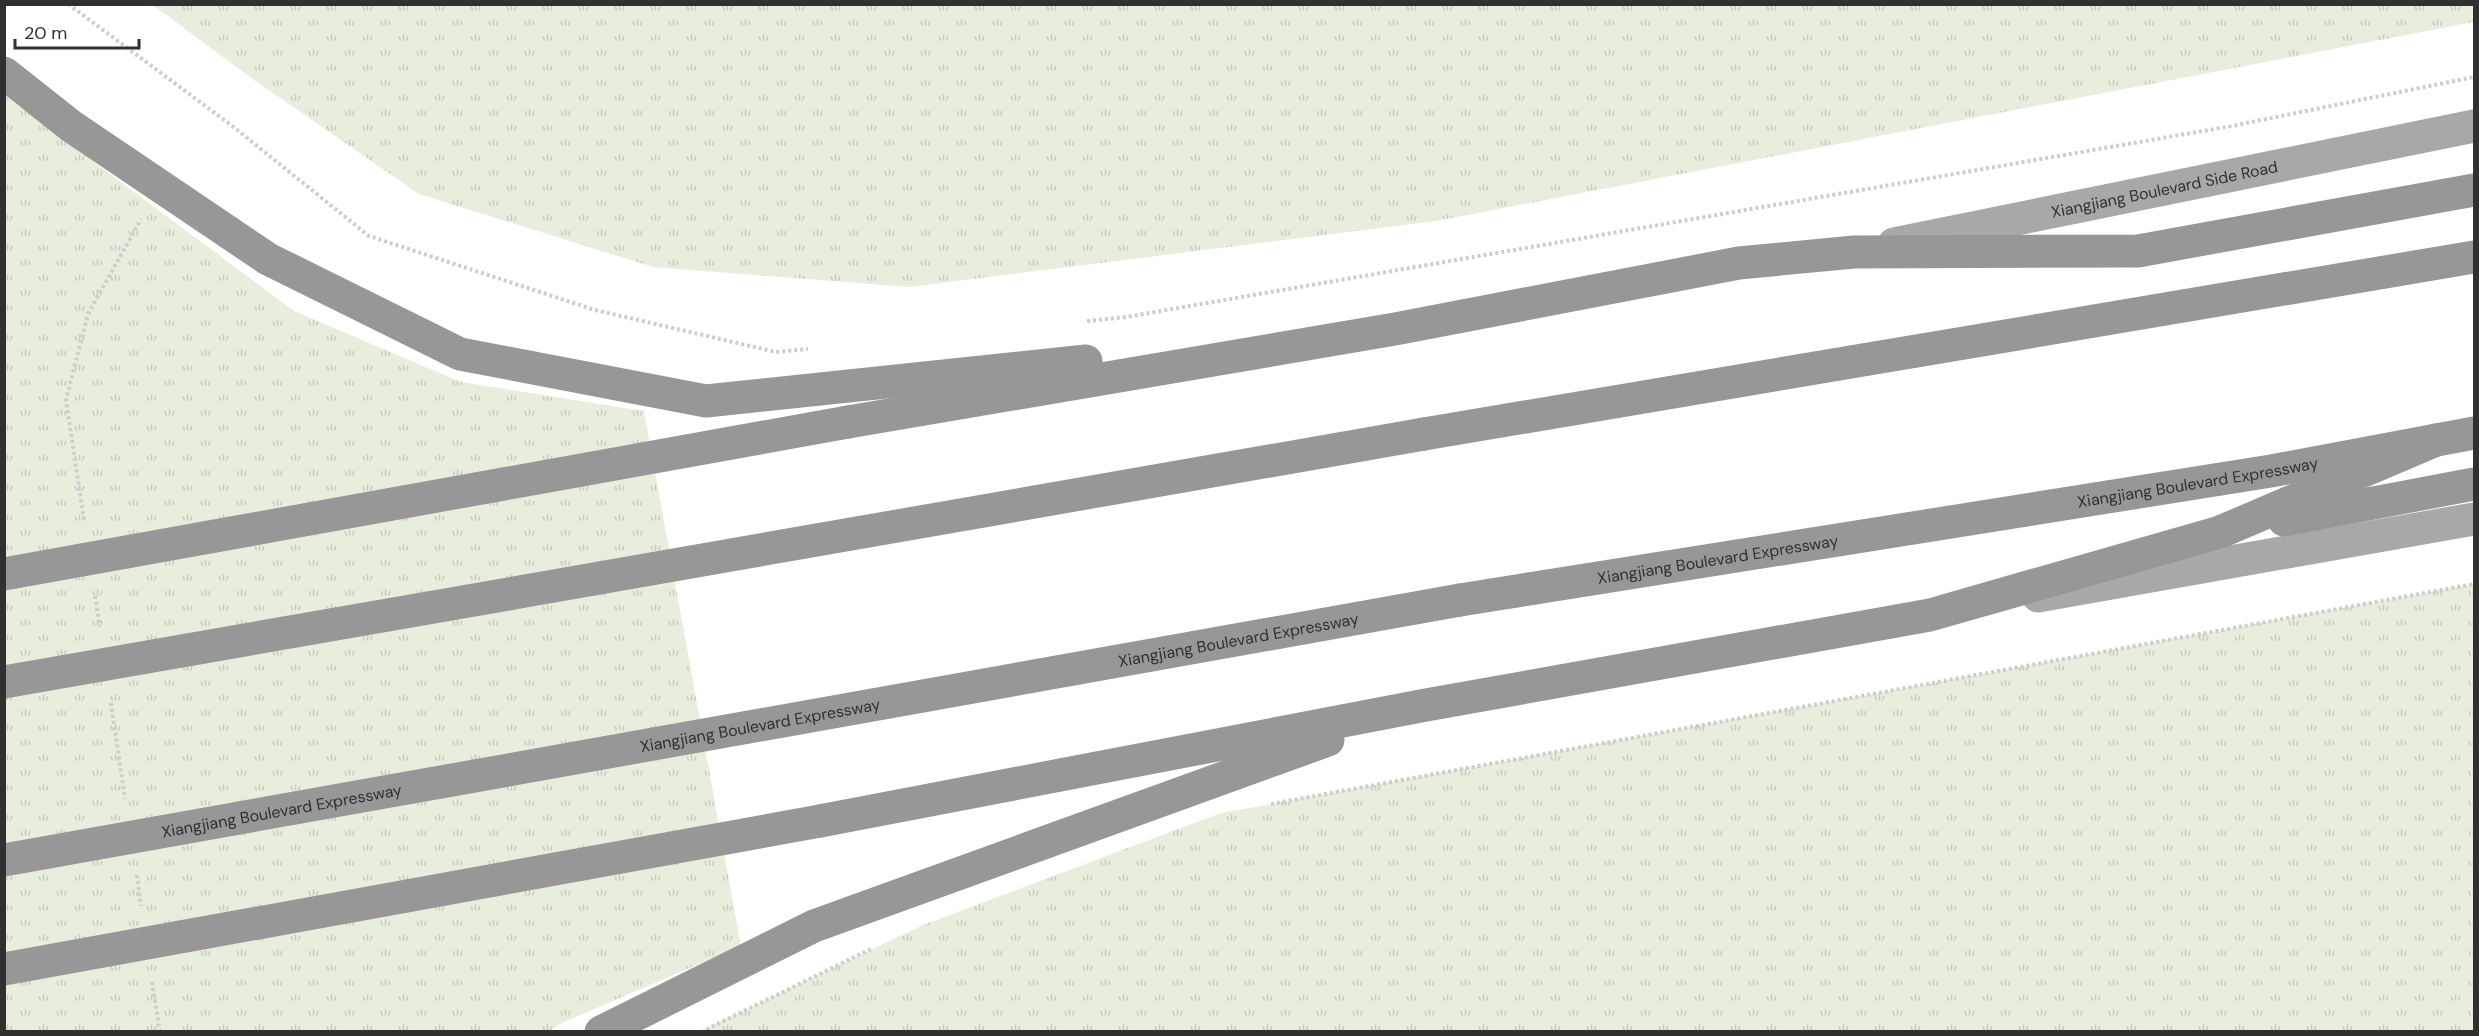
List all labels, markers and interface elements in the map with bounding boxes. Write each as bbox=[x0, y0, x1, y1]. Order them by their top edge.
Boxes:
scale bar bbox=[15, 12, 140, 50]
text: 20 m bbox=[24, 21, 67, 45]
street label: Xiangjiang Boulevard Side Road bbox=[2049, 156, 2280, 223]
street label: Xiangjiang Boulevard Expressway bbox=[2076, 452, 2320, 513]
street label: Xiangjiang Boulevard Expressway bbox=[1596, 530, 1840, 589]
street label: Xiangjiang Boulevard Expressway bbox=[1117, 608, 1360, 672]
street label: Xiangjiang Boulevard Expressway bbox=[638, 694, 882, 757]
street label: Xiangjiang Boulevard Expressway bbox=[160, 779, 404, 843]

